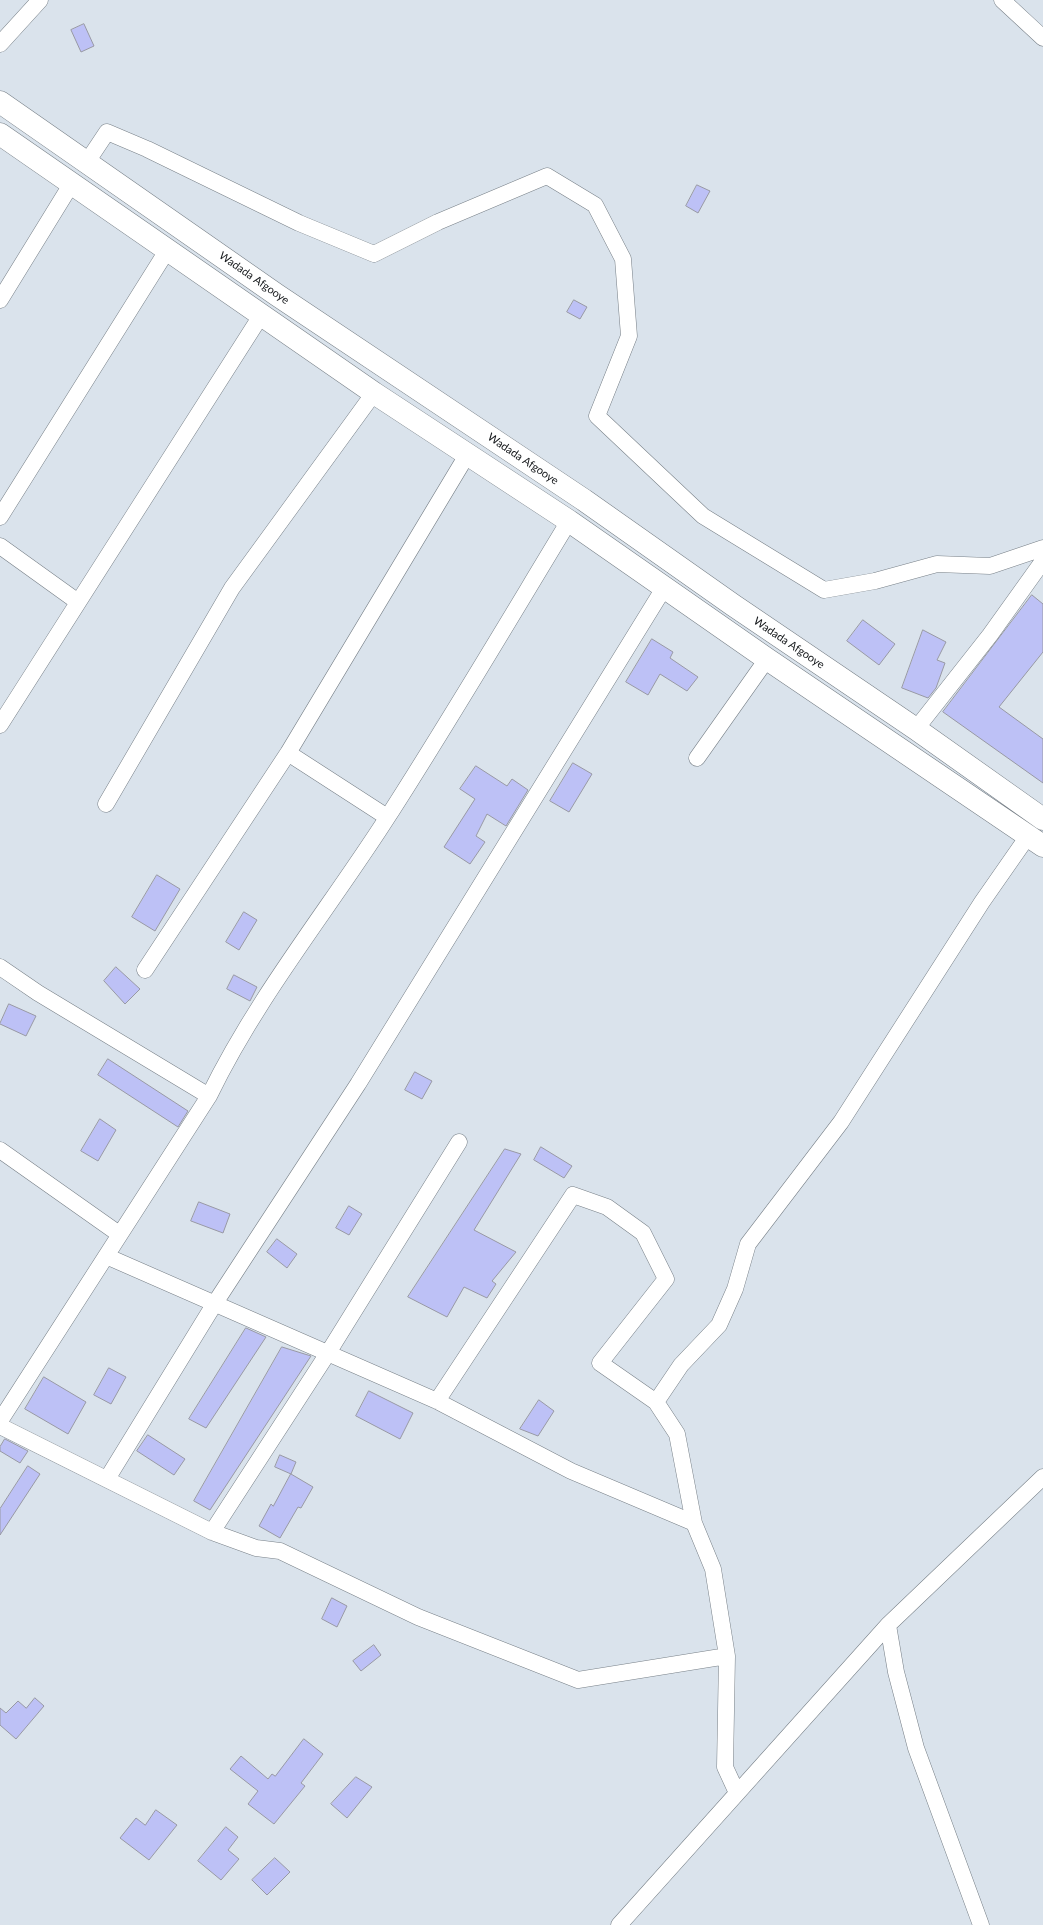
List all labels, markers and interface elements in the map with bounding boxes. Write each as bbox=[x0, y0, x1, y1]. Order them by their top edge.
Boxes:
street label: Wadada Afgooye bbox=[216, 249, 292, 307]
street label: Wadada Afgooye bbox=[485, 430, 561, 488]
street label: Wadada Afgooye bbox=[751, 614, 827, 672]

